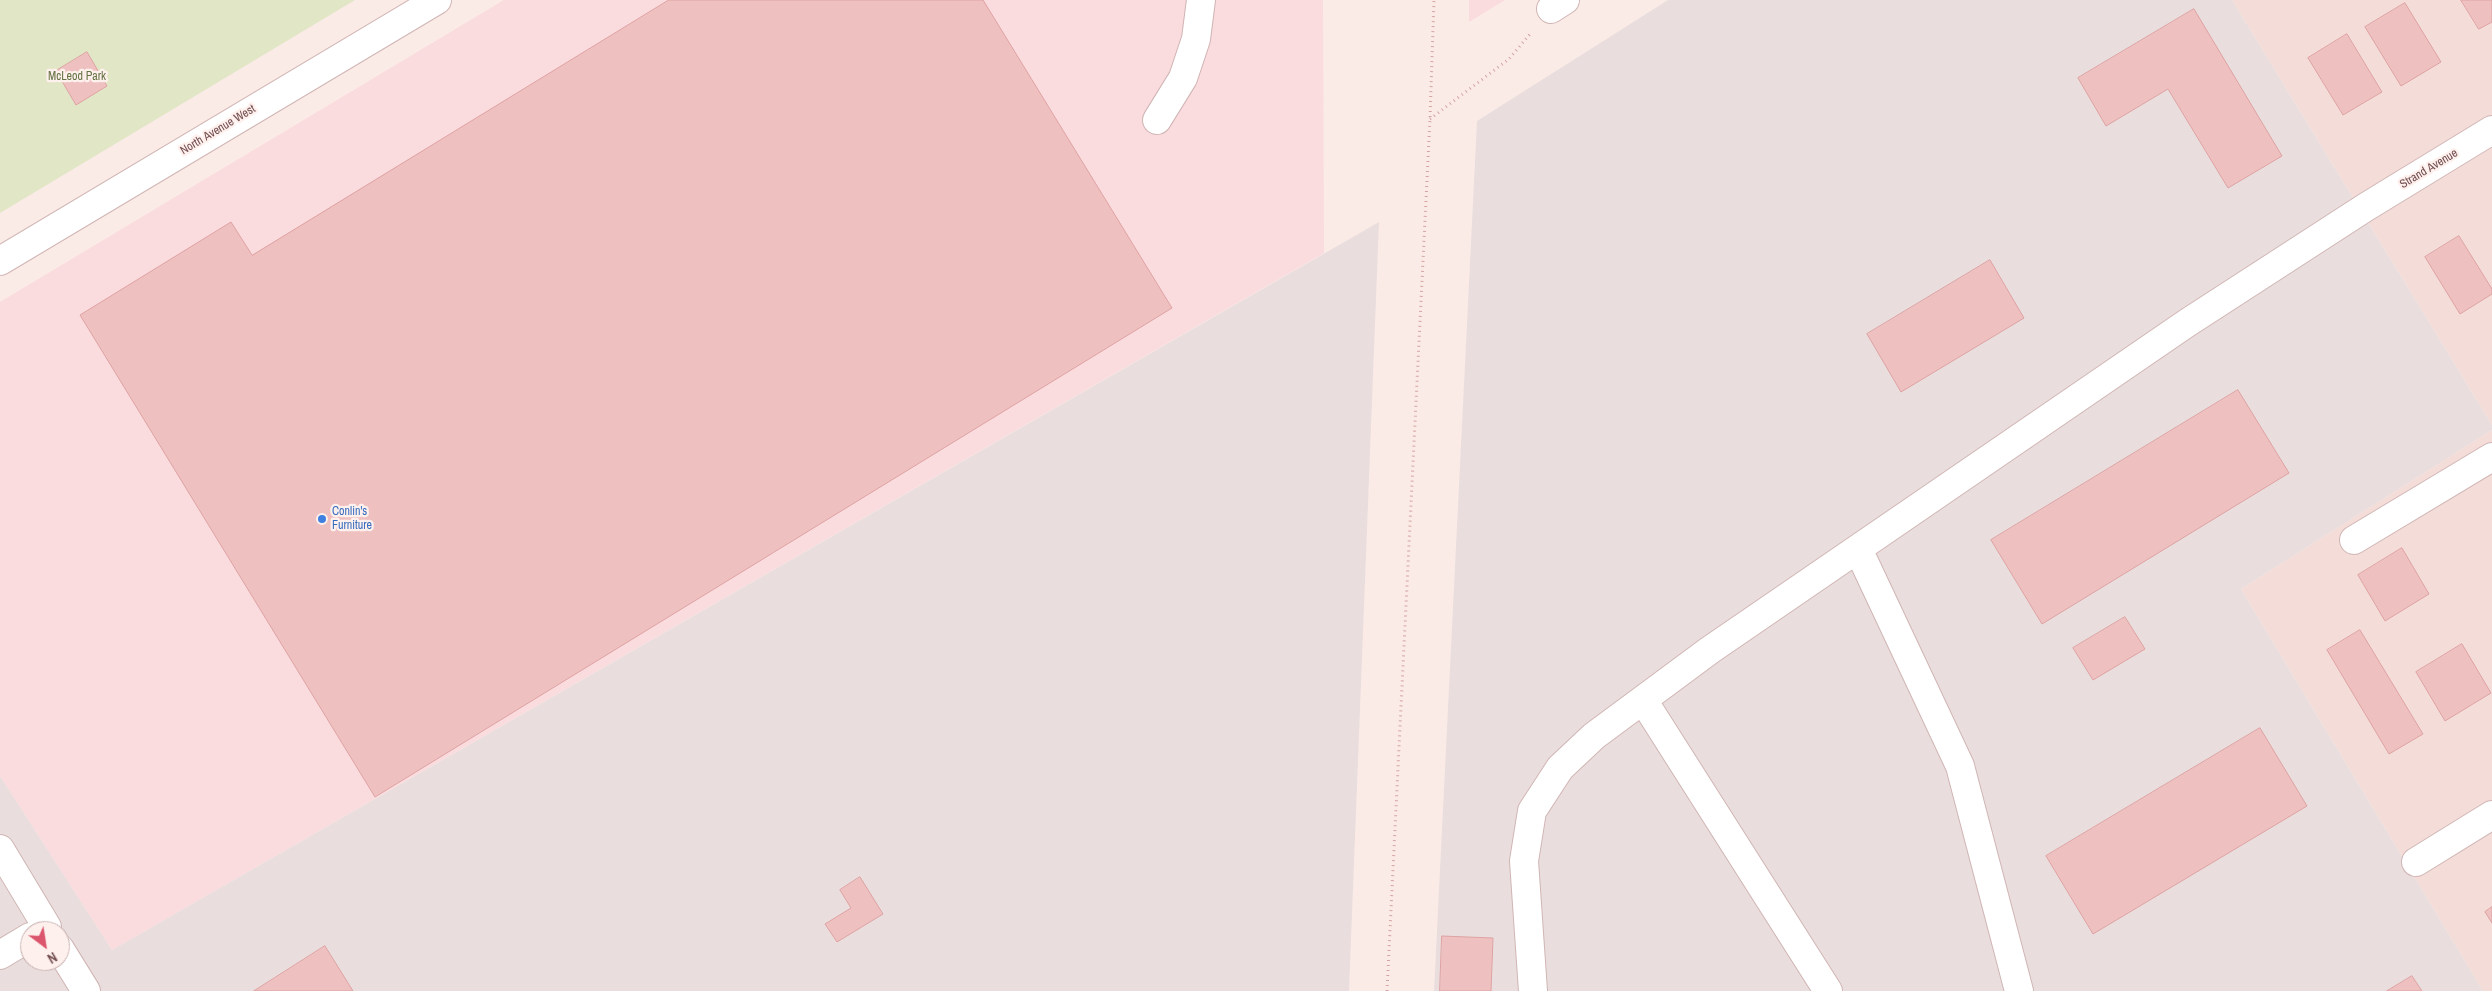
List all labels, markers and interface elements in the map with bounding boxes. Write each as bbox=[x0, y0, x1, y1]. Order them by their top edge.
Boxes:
park label: McLeod Park bbox=[48, 70, 106, 84]
street label: North Avenue West bbox=[178, 102, 258, 158]
street label: Strand Avenue bbox=[2397, 146, 2461, 192]
place label: Conlin's Furniture bbox=[332, 505, 372, 533]
marker: Conlin's Furniture bbox=[316, 513, 328, 525]
north arrow bbox=[20, 921, 70, 971]
text: N bbox=[44, 948, 60, 968]

